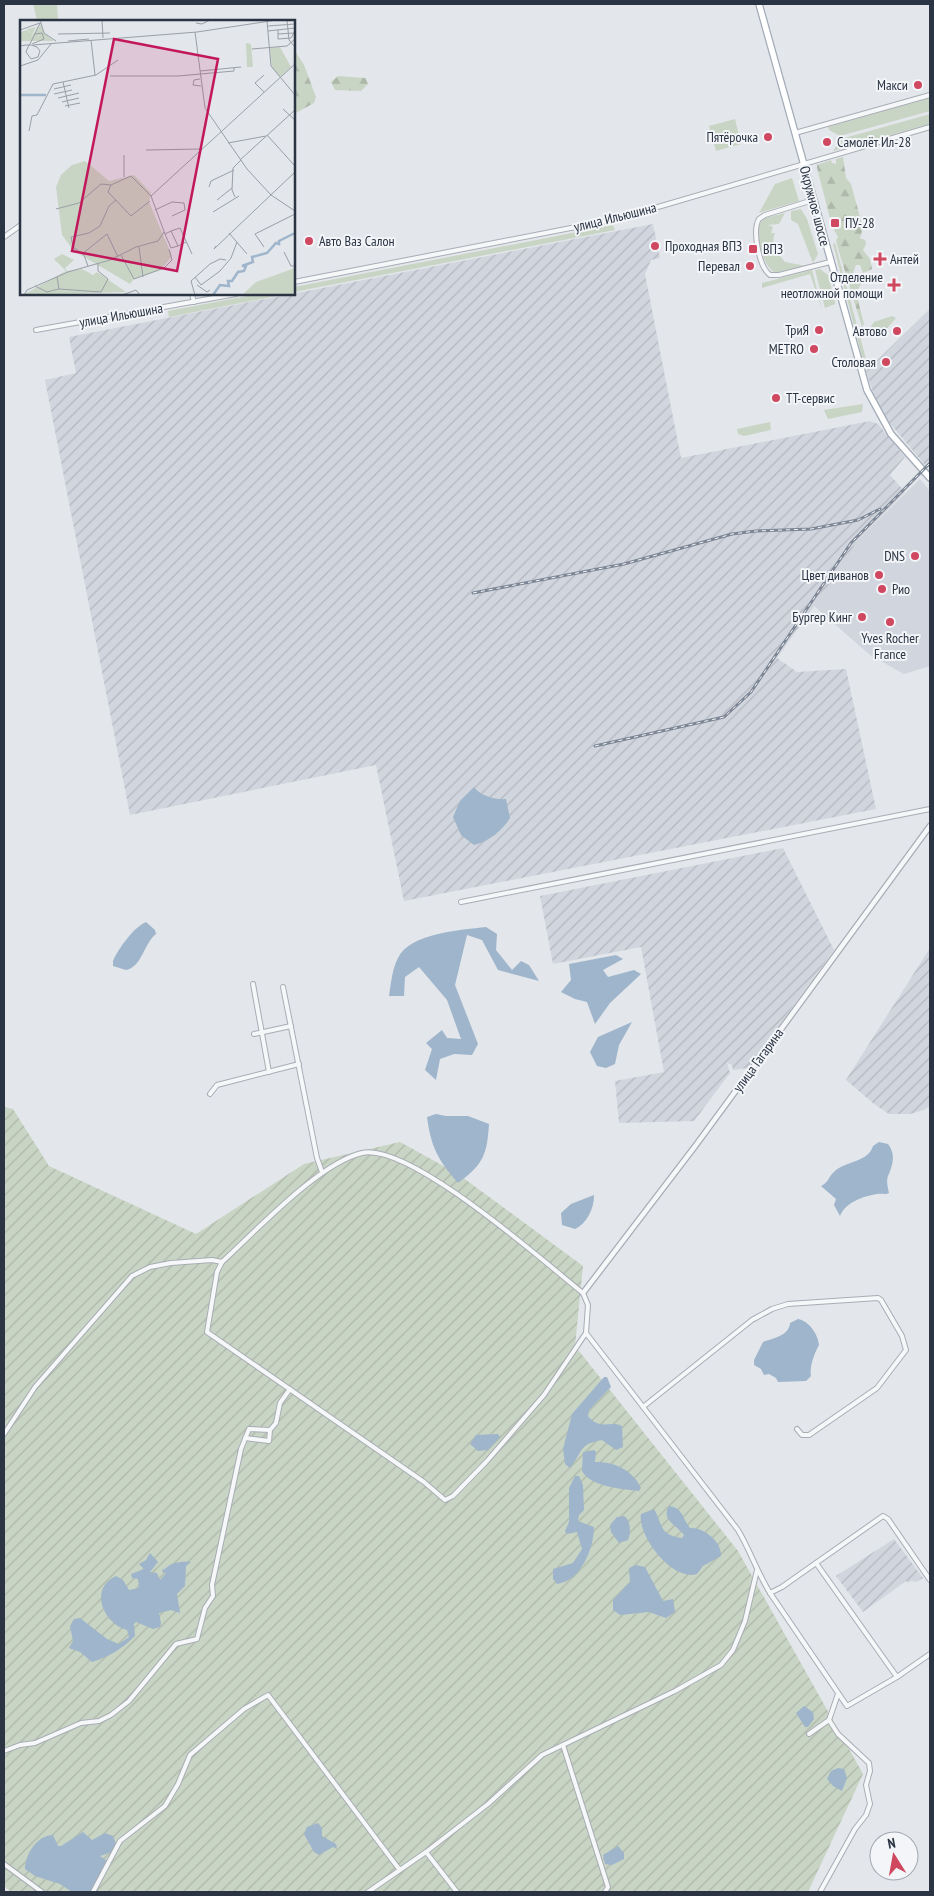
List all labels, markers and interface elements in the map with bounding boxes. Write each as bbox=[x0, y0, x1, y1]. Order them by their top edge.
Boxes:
inset map bbox=[20, 20, 295, 295]
place label: Макси bbox=[877, 76, 908, 94]
marker: Макси bbox=[912, 79, 924, 91]
place label: Пятёрочка bbox=[706, 128, 758, 146]
marker: Пятёрочка bbox=[762, 131, 774, 143]
place label: Самолёт Ил-28 bbox=[837, 133, 911, 151]
marker: Самолёт Ил-28 bbox=[821, 136, 833, 148]
street label: Окружное шоссе bbox=[796, 164, 834, 248]
street label: улица Ильюшина bbox=[572, 198, 658, 236]
place label: ПУ-28 bbox=[845, 214, 875, 232]
marker: ПУ-28 bbox=[829, 217, 841, 229]
place label: Авто Ваз Салон bbox=[319, 232, 395, 250]
marker: Авто Ваз Салон bbox=[303, 235, 315, 247]
place label: Проходная ВПЗ bbox=[665, 237, 742, 255]
marker: Проходная ВПЗ bbox=[649, 240, 661, 252]
place label: ВПЗ bbox=[763, 240, 783, 258]
marker: ВПЗ bbox=[747, 243, 759, 255]
place label: Антей bbox=[890, 250, 919, 268]
marker: Антей bbox=[874, 253, 886, 265]
place label: Перевал bbox=[698, 257, 740, 275]
marker: Перевал bbox=[744, 260, 756, 272]
place label: Отделение неотложной помощи bbox=[781, 268, 883, 302]
marker: Отделение неотложной помощи bbox=[887, 278, 901, 292]
street label: улица Ильюшина bbox=[78, 299, 164, 331]
place label: ТриЯ bbox=[785, 321, 809, 339]
place label: Автово bbox=[853, 322, 887, 340]
marker: ТриЯ bbox=[813, 324, 825, 336]
marker: Автово bbox=[891, 325, 903, 337]
place label: METRO bbox=[769, 340, 804, 358]
marker: METRO bbox=[808, 343, 820, 355]
place label: Столовая bbox=[832, 353, 876, 371]
marker: Столовая bbox=[880, 356, 892, 368]
place label: ТТ-сервис bbox=[786, 389, 835, 407]
marker: ТТ-сервис bbox=[770, 392, 782, 404]
place label: DNS bbox=[884, 547, 905, 565]
marker: DNS bbox=[909, 550, 921, 562]
place label: Цвет диванов bbox=[801, 566, 869, 584]
marker: Цвет диванов bbox=[873, 569, 885, 581]
place label: Рио bbox=[892, 580, 910, 598]
marker: Рио bbox=[876, 583, 888, 595]
place label: Бургер Кинг bbox=[792, 608, 853, 626]
marker: Бургер Кинг bbox=[856, 611, 868, 623]
marker: Yves Rocher France bbox=[884, 616, 896, 628]
place label: Yves Rocher France bbox=[861, 629, 919, 663]
street label: улица Гагарина bbox=[729, 1024, 787, 1096]
north arrow bbox=[869, 1831, 919, 1881]
text: N bbox=[886, 1834, 897, 1853]

